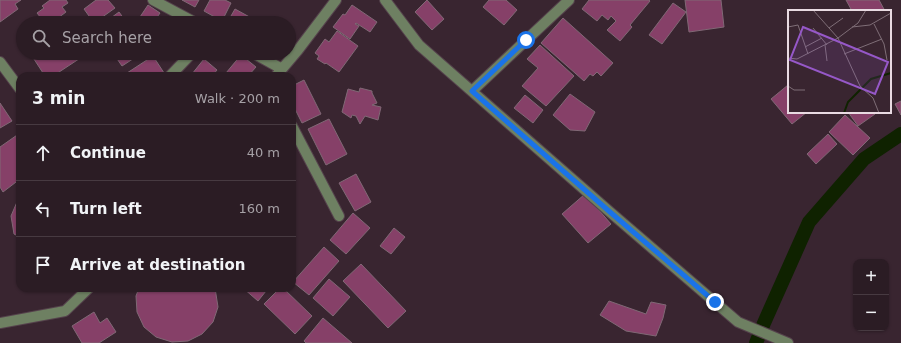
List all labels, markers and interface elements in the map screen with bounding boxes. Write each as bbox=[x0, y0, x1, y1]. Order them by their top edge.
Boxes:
inset map bbox=[788, 10, 891, 113]
search box bbox=[16, 16, 296, 60]
icon: search bbox=[30, 27, 52, 49]
text: Search here bbox=[62, 29, 152, 47]
route start bbox=[517, 31, 535, 49]
text: 3 min bbox=[32, 88, 85, 108]
text: Walk · 200 m bbox=[195, 91, 280, 106]
icon: ahead bbox=[32, 142, 54, 164]
text: Continue bbox=[70, 144, 146, 162]
text: 40 m bbox=[247, 145, 280, 160]
icon: left bbox=[32, 198, 54, 220]
text: Turn left bbox=[70, 200, 142, 218]
text: 160 m bbox=[238, 201, 280, 216]
icon: arrive bbox=[32, 254, 54, 276]
text: Arrive at destination bbox=[70, 256, 245, 274]
map controls bbox=[853, 259, 889, 331]
button: + bbox=[853, 259, 889, 295]
route end bbox=[706, 293, 724, 311]
button: − bbox=[853, 295, 889, 331]

